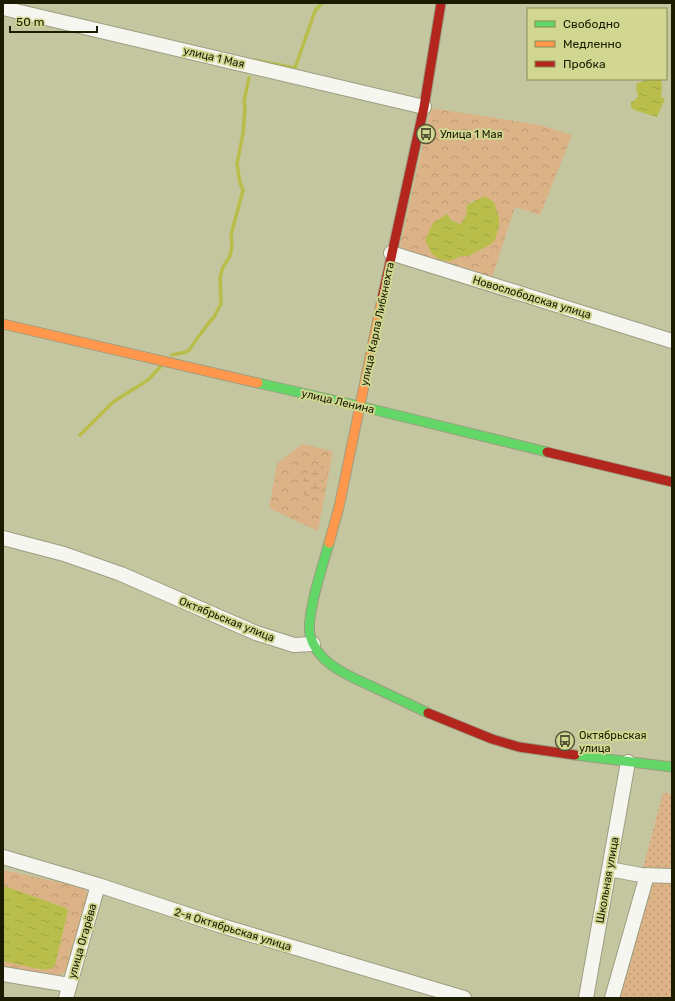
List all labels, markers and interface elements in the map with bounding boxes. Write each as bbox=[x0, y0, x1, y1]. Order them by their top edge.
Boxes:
scale bar bbox=[10, 8, 97, 34]
legend bbox=[527, 8, 667, 80]
text: 50 m bbox=[16, 15, 44, 29]
text: Свободно bbox=[563, 17, 620, 31]
text: Медленно bbox=[563, 37, 622, 51]
street label: улица 1 Мая bbox=[182, 44, 246, 71]
text: Пробка bbox=[563, 57, 606, 71]
bus stop icon: Улица 1 Мая bbox=[415, 123, 437, 145]
place label: Улица 1 Мая bbox=[440, 128, 502, 141]
street label: улица Карла Либкнехта bbox=[358, 261, 397, 387]
street label: Новослободская улица bbox=[471, 273, 593, 322]
street label: улица Ленина bbox=[300, 387, 376, 416]
street label: Октябрьская улица bbox=[177, 594, 276, 645]
place label: Октябрьская улица bbox=[579, 729, 646, 755]
bus stop icon: Октябрьская улица bbox=[554, 730, 576, 752]
street label: Школьная улица bbox=[594, 836, 621, 924]
street label: улица Огарёва bbox=[66, 902, 99, 980]
street label: 2-я Октябрьская улица bbox=[173, 905, 293, 954]

